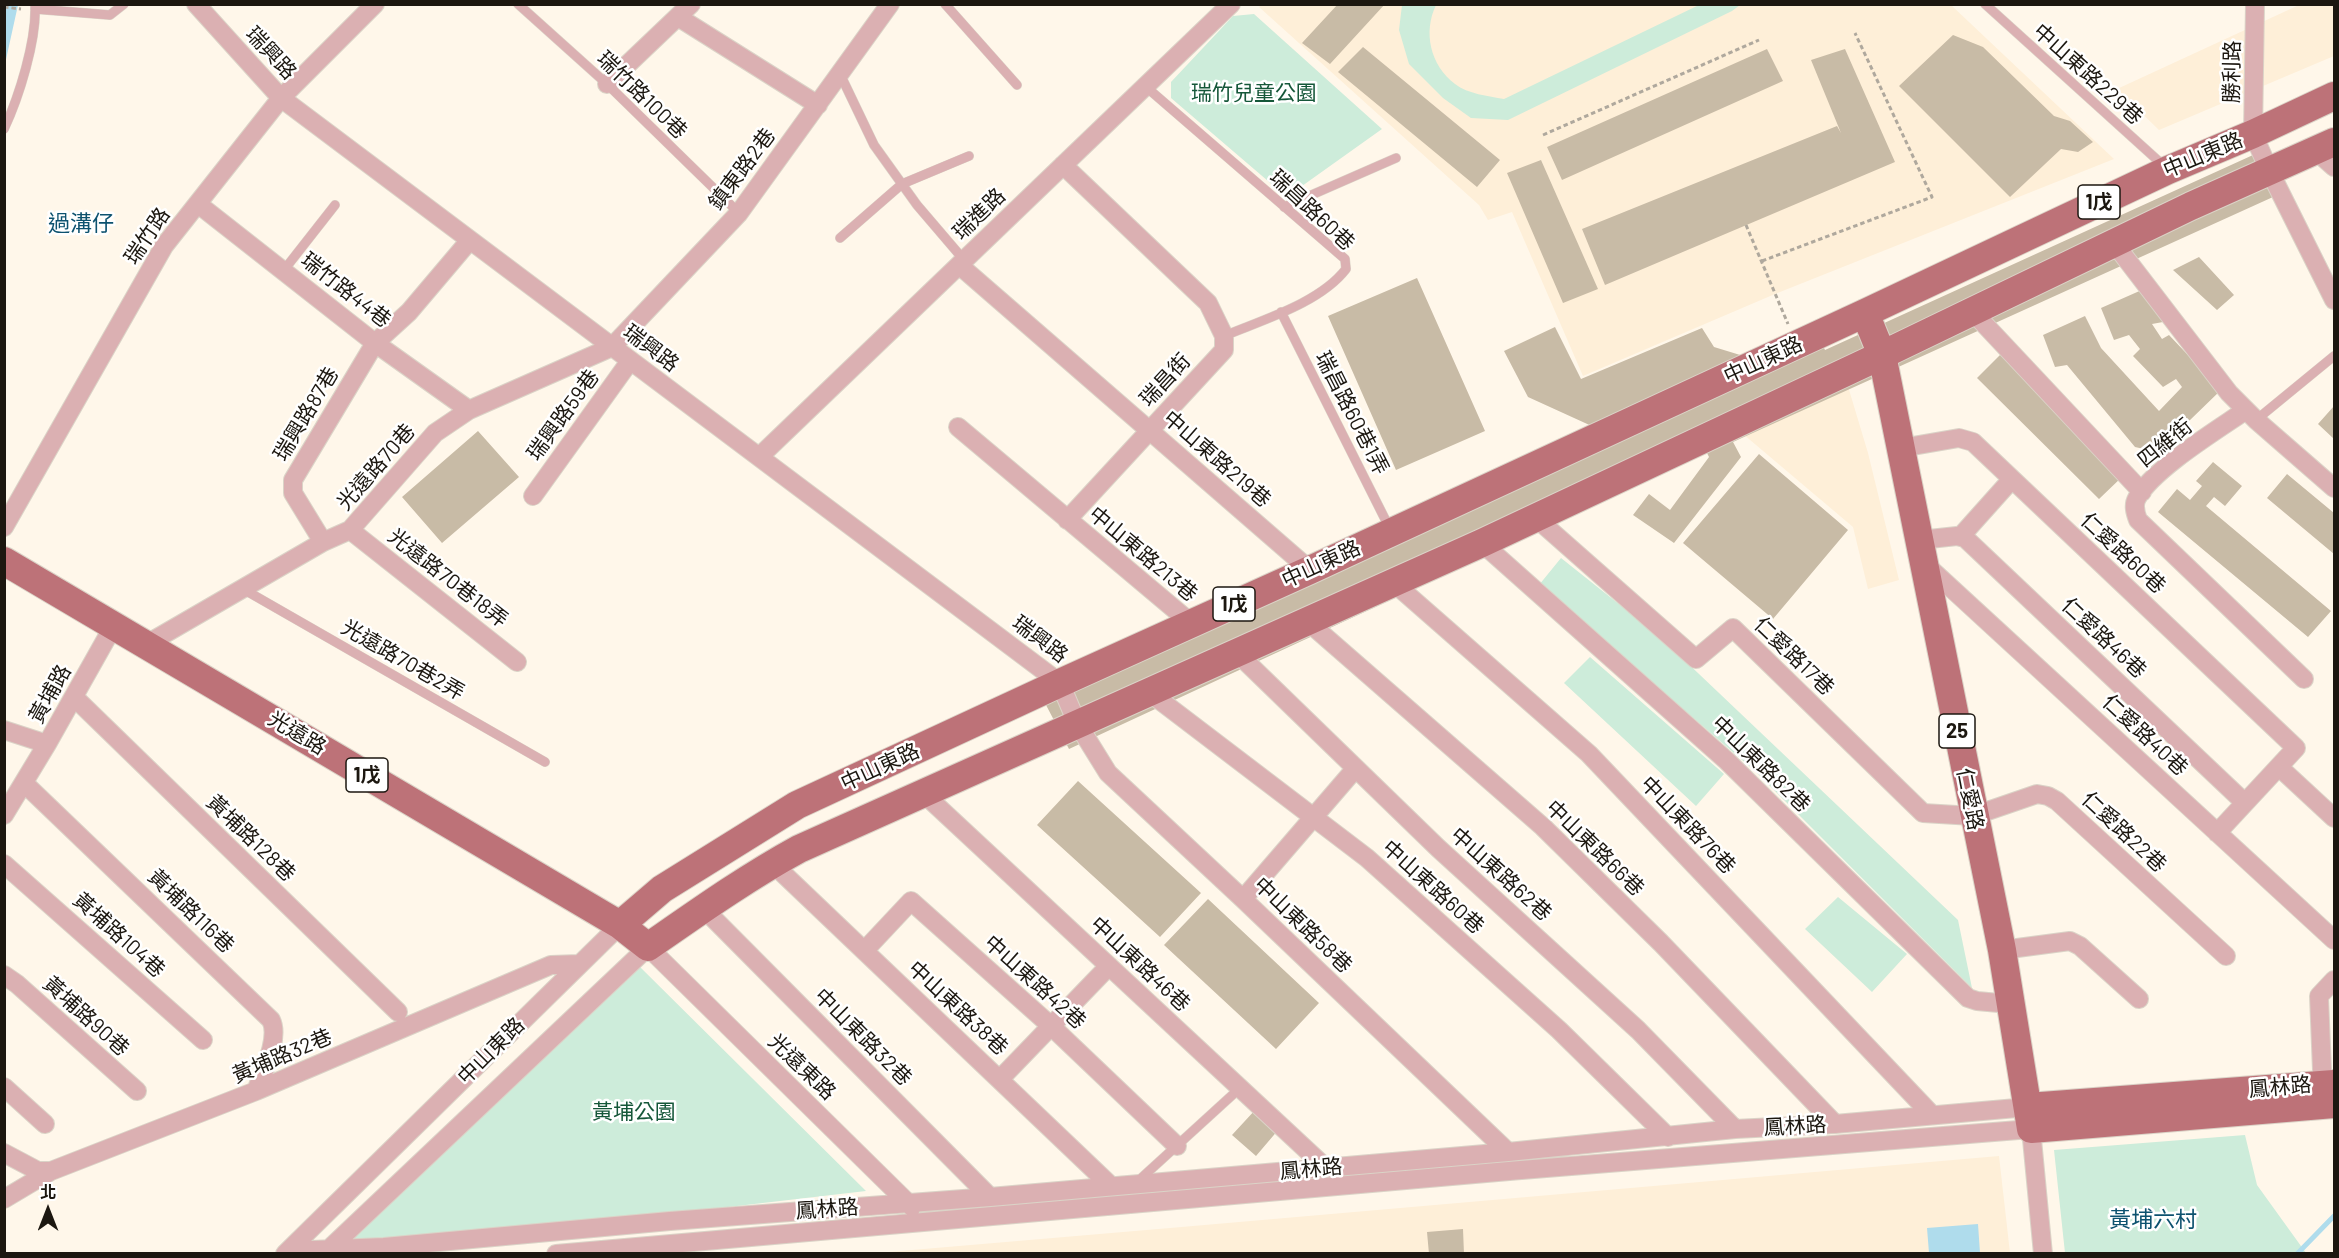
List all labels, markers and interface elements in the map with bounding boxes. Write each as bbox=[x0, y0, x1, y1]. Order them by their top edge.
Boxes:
street label: 中山東路229巷 bbox=[2028, 18, 2148, 130]
street label: 瑞興路 bbox=[240, 21, 302, 85]
street label: 勝利路 bbox=[2219, 40, 2245, 104]
street label: 瑞竹路100巷 bbox=[592, 46, 692, 144]
park label: 瑞竹兒童公園 bbox=[1191, 80, 1317, 106]
street label: 鎮東路2巷 bbox=[703, 123, 781, 215]
street label: 中山東路 bbox=[2159, 127, 2247, 183]
street label: 瑞昌路60巷 bbox=[1264, 164, 1360, 256]
street label: 瑞進路 bbox=[948, 183, 1010, 245]
road number: 1戊 bbox=[2078, 185, 2120, 219]
street label: 瑞竹路 bbox=[119, 203, 175, 269]
district label: 過溝仔 bbox=[48, 211, 114, 237]
street label: 瑞竹路44巷 bbox=[296, 247, 396, 333]
street label: 瑞興路 bbox=[618, 319, 684, 377]
street label: 中山東路 bbox=[1720, 331, 1806, 389]
street label: 瑞昌路60巷1弄 bbox=[1310, 347, 1394, 479]
street label: 瑞昌街 bbox=[1134, 348, 1196, 412]
street label: 瑞興路87巷 bbox=[268, 363, 344, 465]
street label: 瑞興路59巷 bbox=[522, 365, 604, 465]
street label: 中山東路219巷 bbox=[1158, 405, 1276, 513]
street label: 四維街 bbox=[2133, 413, 2197, 473]
street label: 光遠路70巷 bbox=[332, 419, 420, 515]
street label: 中山東路213巷 bbox=[1084, 501, 1202, 607]
street label: 仁愛路60巷 bbox=[2075, 507, 2171, 599]
street label: 光遠路70巷18弄 bbox=[383, 523, 513, 633]
street label: 中山東路 bbox=[1278, 535, 1364, 593]
road number: 1戊 bbox=[1213, 587, 1255, 621]
street label: 仁愛路46巷 bbox=[2057, 593, 2151, 683]
street label: 瑞興路 bbox=[1007, 610, 1073, 668]
street label: 仁愛路17巷 bbox=[1749, 612, 1839, 700]
street label: 光遠路70巷2弄 bbox=[337, 615, 469, 705]
street label: 黃埔路 bbox=[24, 660, 76, 728]
street label: 仁愛路40巷 bbox=[2097, 689, 2193, 781]
street label: 光遠路 bbox=[264, 706, 330, 760]
street label: 中山東路82巷 bbox=[1706, 711, 1816, 817]
road number: 25 bbox=[1939, 714, 1975, 748]
street label: 中山東路 bbox=[837, 738, 923, 796]
road number: 1戊 bbox=[346, 758, 388, 792]
street label: 仁愛路 bbox=[1952, 766, 1988, 832]
street label: 中山東路76巷 bbox=[1635, 771, 1741, 879]
street label: 仁愛路22巷 bbox=[2076, 786, 2172, 878]
street label: 黃埔路128巷 bbox=[201, 789, 301, 887]
street label: 中山東路66巷 bbox=[1541, 795, 1649, 901]
street label: 中山東路62巷 bbox=[1445, 822, 1557, 926]
street label: 中山東路60巷 bbox=[1377, 835, 1489, 939]
street label: 黃埔路116巷 bbox=[143, 864, 239, 958]
street label: 中山東路58巷 bbox=[1249, 872, 1357, 978]
street label: 黃埔路104巷 bbox=[68, 887, 170, 983]
street label: 中山東路46巷 bbox=[1085, 911, 1195, 1017]
street label: 中山東路42巷 bbox=[979, 930, 1091, 1034]
street label: 中山東路38巷 bbox=[903, 956, 1013, 1060]
street label: 黃埔路90巷 bbox=[38, 971, 134, 1061]
street label: 中山東路32巷 bbox=[809, 983, 917, 1091]
street label: 中山東路 bbox=[452, 1012, 530, 1090]
street label: 黃埔路32巷 bbox=[228, 1024, 336, 1088]
street label: 光遠東路 bbox=[763, 1029, 841, 1105]
street label: 鳳林路 bbox=[2248, 1072, 2312, 1102]
park label: 黃埔公園 bbox=[592, 1099, 676, 1125]
street label: 鳳林路 bbox=[1763, 1112, 1827, 1140]
street label: 鳳林路 bbox=[1279, 1154, 1343, 1184]
north arrow bbox=[18, 1180, 78, 1240]
text: 北 bbox=[40, 1182, 56, 1201]
street label: 鳳林路 bbox=[795, 1194, 859, 1224]
district label: 黃埔六村 bbox=[2109, 1207, 2197, 1233]

